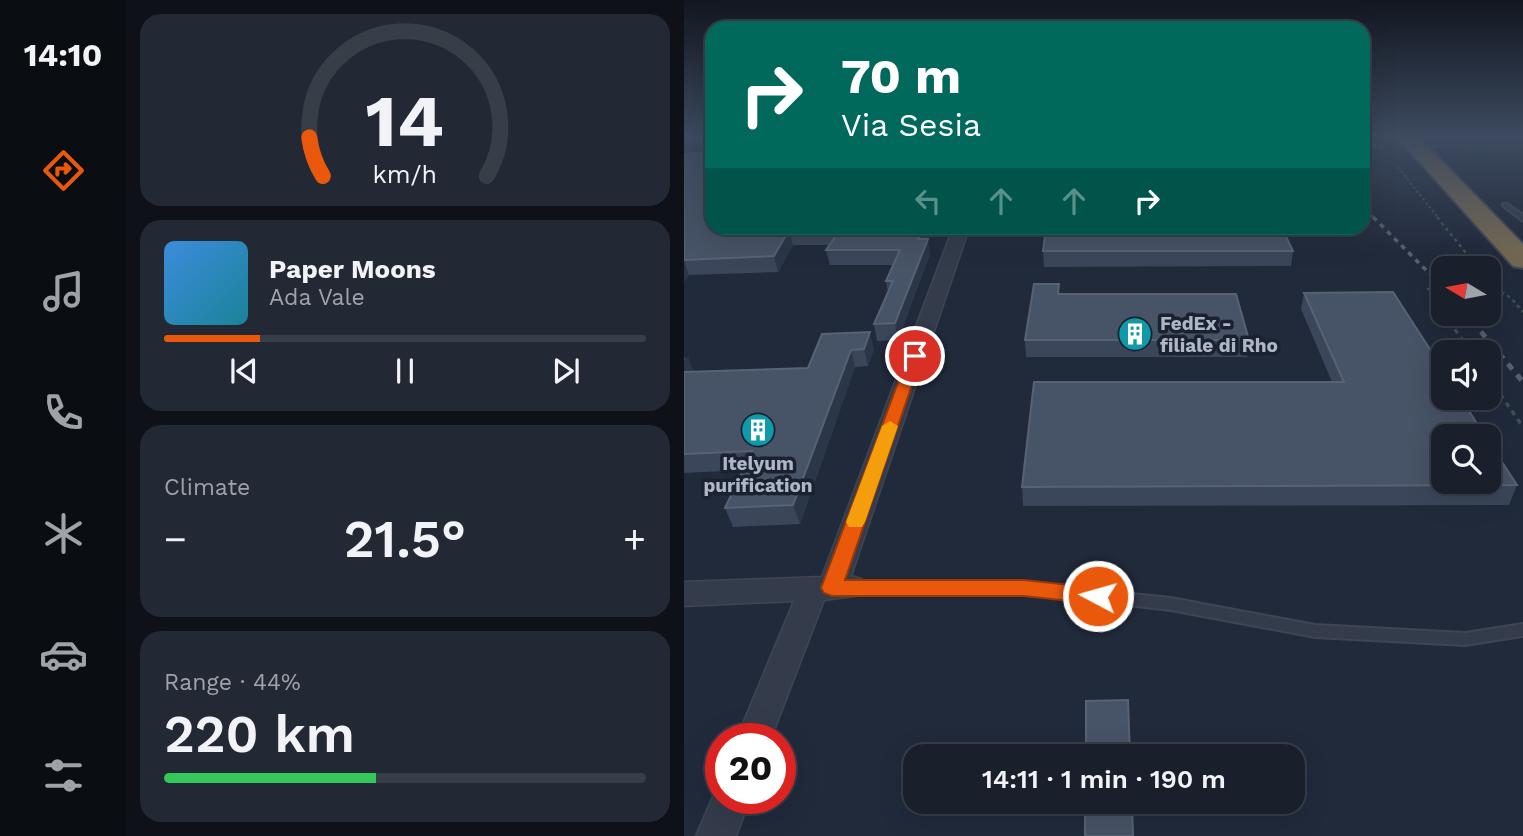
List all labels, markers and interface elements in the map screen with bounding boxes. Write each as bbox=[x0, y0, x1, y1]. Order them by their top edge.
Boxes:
text: 14:10 bbox=[24, 36, 102, 74]
text: 70 m bbox=[841, 47, 961, 105]
icon: right bbox=[726, 49, 817, 140]
text: 14 bbox=[366, 78, 444, 164]
text: Via Sesia bbox=[841, 106, 981, 144]
icon: directions bbox=[39, 146, 88, 195]
text: km/h bbox=[373, 160, 437, 189]
icon: left bbox=[909, 182, 947, 220]
icon: ahead bbox=[982, 182, 1020, 220]
icon: ahead bbox=[1055, 182, 1093, 220]
icon: right bbox=[1128, 182, 1166, 220]
text: Paper Moons bbox=[269, 254, 436, 284]
north arrow bbox=[1431, 256, 1501, 326]
map controls bbox=[1431, 256, 1501, 494]
icon: music bbox=[39, 267, 88, 316]
text: Ada Vale bbox=[269, 284, 365, 311]
place label: FedEx - filiale di Rho bbox=[1160, 312, 1278, 357]
building icon: FedEx - filiale di Rho bbox=[1116, 315, 1154, 353]
pin bbox=[885, 326, 945, 386]
icon: arrive bbox=[896, 337, 934, 375]
button: sound bbox=[1431, 340, 1501, 410]
icon: previous bbox=[225, 352, 263, 390]
icon: pause bbox=[386, 352, 424, 390]
icon: next bbox=[547, 352, 585, 390]
icon: phone bbox=[39, 388, 88, 437]
building icon: Itelyum purification bbox=[739, 411, 777, 449]
button: search bbox=[1431, 424, 1501, 494]
place label: Itelyum purification bbox=[703, 452, 813, 497]
text: Climate bbox=[164, 474, 250, 501]
icon: climate bbox=[39, 509, 88, 558]
text: 21.5° bbox=[344, 509, 466, 570]
text: − bbox=[164, 517, 187, 561]
text: + bbox=[623, 517, 646, 561]
position arrow bbox=[1061, 559, 1135, 633]
icon: car bbox=[39, 630, 88, 679]
text: Range · 44% bbox=[164, 669, 301, 696]
text: 220 km bbox=[164, 704, 355, 765]
speed limit sign: 20 bbox=[705, 723, 796, 814]
icon: filters bbox=[39, 751, 88, 800]
text: 14:11 · 1 min · 190 m bbox=[982, 764, 1226, 794]

